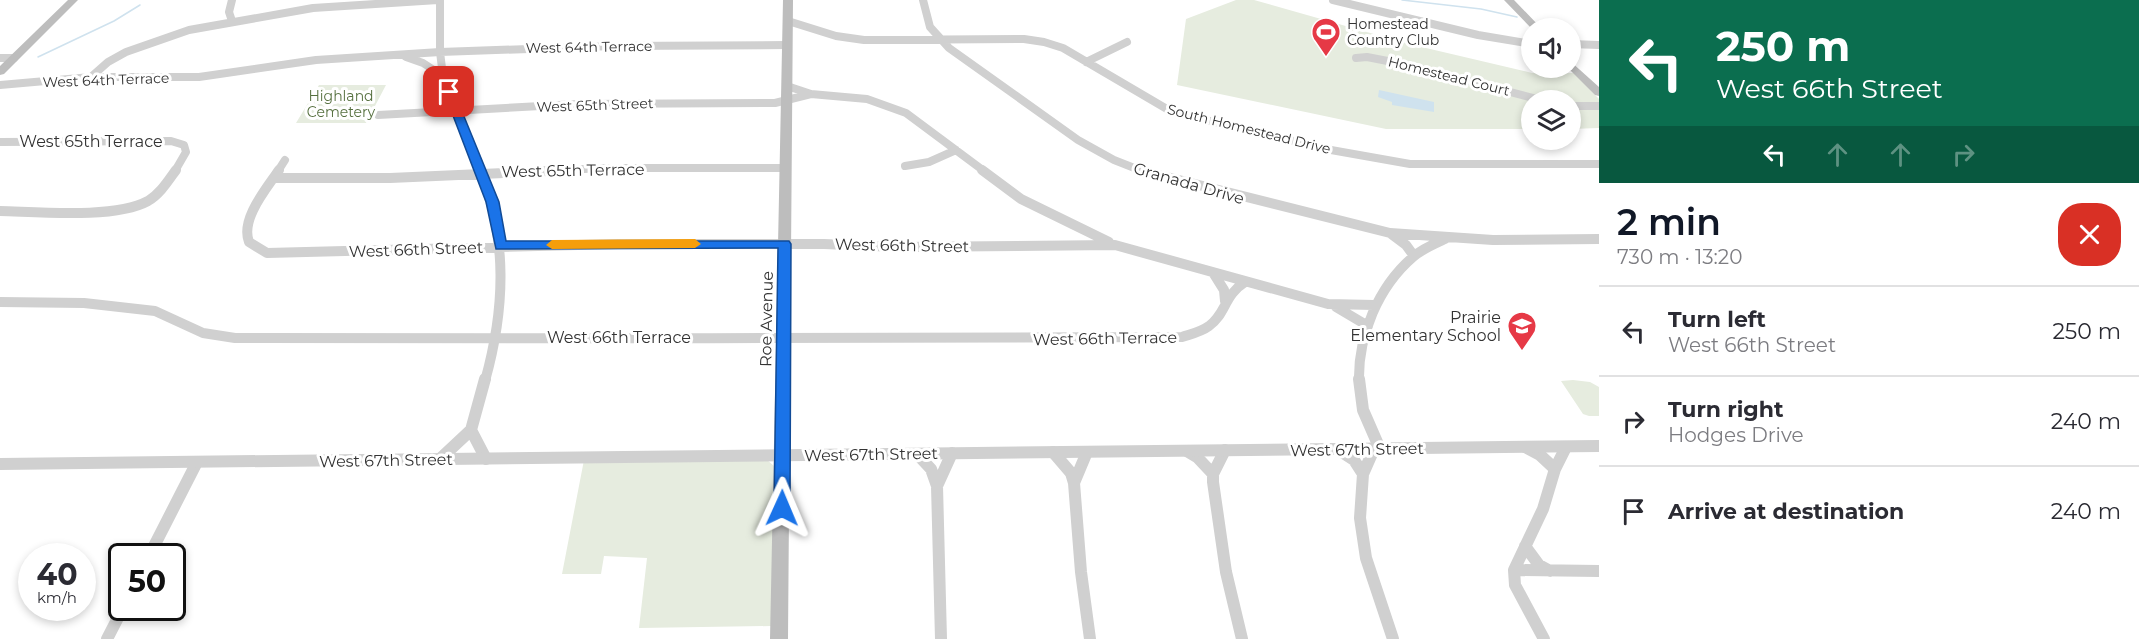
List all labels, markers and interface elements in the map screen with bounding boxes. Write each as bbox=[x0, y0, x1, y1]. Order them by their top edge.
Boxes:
place label: Homestead Country Club bbox=[1347, 15, 1439, 49]
sports icon: Homestead Country Club bbox=[1310, 16, 1342, 58]
map controls bbox=[1521, 18, 1581, 150]
button: sound bbox=[1521, 18, 1581, 78]
text: 250 m bbox=[1716, 20, 1850, 72]
icon: left bbox=[1617, 24, 1695, 102]
street label: West 64th Terrace bbox=[525, 37, 653, 57]
street label: Homestead Court bbox=[1386, 52, 1512, 100]
pin bbox=[423, 66, 474, 117]
street label: West 64th Terrace bbox=[42, 69, 170, 91]
text: West 66th Street bbox=[1716, 72, 1943, 105]
icon: arrive bbox=[432, 75, 465, 108]
park label: Highland Cemetery bbox=[307, 87, 376, 121]
button: layers bbox=[1521, 90, 1581, 150]
street label: West 65th Street bbox=[536, 94, 654, 116]
street label: South Homestead Drive bbox=[1165, 100, 1333, 158]
street label: West 65th Terrace bbox=[19, 132, 163, 151]
icon: left bbox=[1758, 138, 1791, 171]
icon: ahead bbox=[1821, 138, 1854, 171]
icon: ahead bbox=[1884, 138, 1917, 171]
icon: right bbox=[1947, 138, 1980, 171]
street label: Granada Drive bbox=[1131, 159, 1246, 208]
street label: West 65th Terrace bbox=[501, 160, 645, 181]
text: 2 min bbox=[1617, 200, 1721, 244]
button: close bbox=[2058, 203, 2121, 266]
street label: West 66th Street bbox=[835, 235, 970, 256]
street label: West 66th Street bbox=[349, 238, 484, 261]
text: 730 m · 13:20 bbox=[1617, 245, 1742, 269]
street label: Roe Avenue bbox=[756, 271, 777, 367]
text: Turn left bbox=[1668, 306, 1766, 333]
place label: Prairie Elementary School bbox=[1350, 308, 1501, 345]
school or university icon: Prairie Elementary School bbox=[1506, 310, 1538, 352]
icon: left bbox=[1617, 315, 1650, 348]
text: 250 m bbox=[2052, 318, 2121, 345]
street label: West 66th Terrace bbox=[547, 328, 691, 347]
street label: West 66th Terrace bbox=[1033, 328, 1177, 349]
text: West 66th Street bbox=[1668, 333, 1836, 357]
text: Turn right bbox=[1668, 396, 1783, 423]
icon: right bbox=[1617, 405, 1650, 438]
text: 240 m bbox=[2051, 408, 2121, 435]
text: Hodges Drive bbox=[1668, 423, 1804, 447]
street label: West 67th Street bbox=[1290, 439, 1425, 460]
street label: West 67th Street bbox=[804, 444, 939, 465]
street label: West 67th Street bbox=[319, 450, 454, 471]
position arrow bbox=[750, 476, 814, 540]
icon: arrive bbox=[1617, 495, 1650, 528]
text: Arrive at destination bbox=[1668, 498, 1904, 525]
text: 240 m bbox=[2051, 498, 2121, 525]
speed limit sign: 50 bbox=[108, 543, 186, 621]
text: 40 bbox=[36, 556, 78, 593]
text: km/h bbox=[37, 588, 77, 607]

